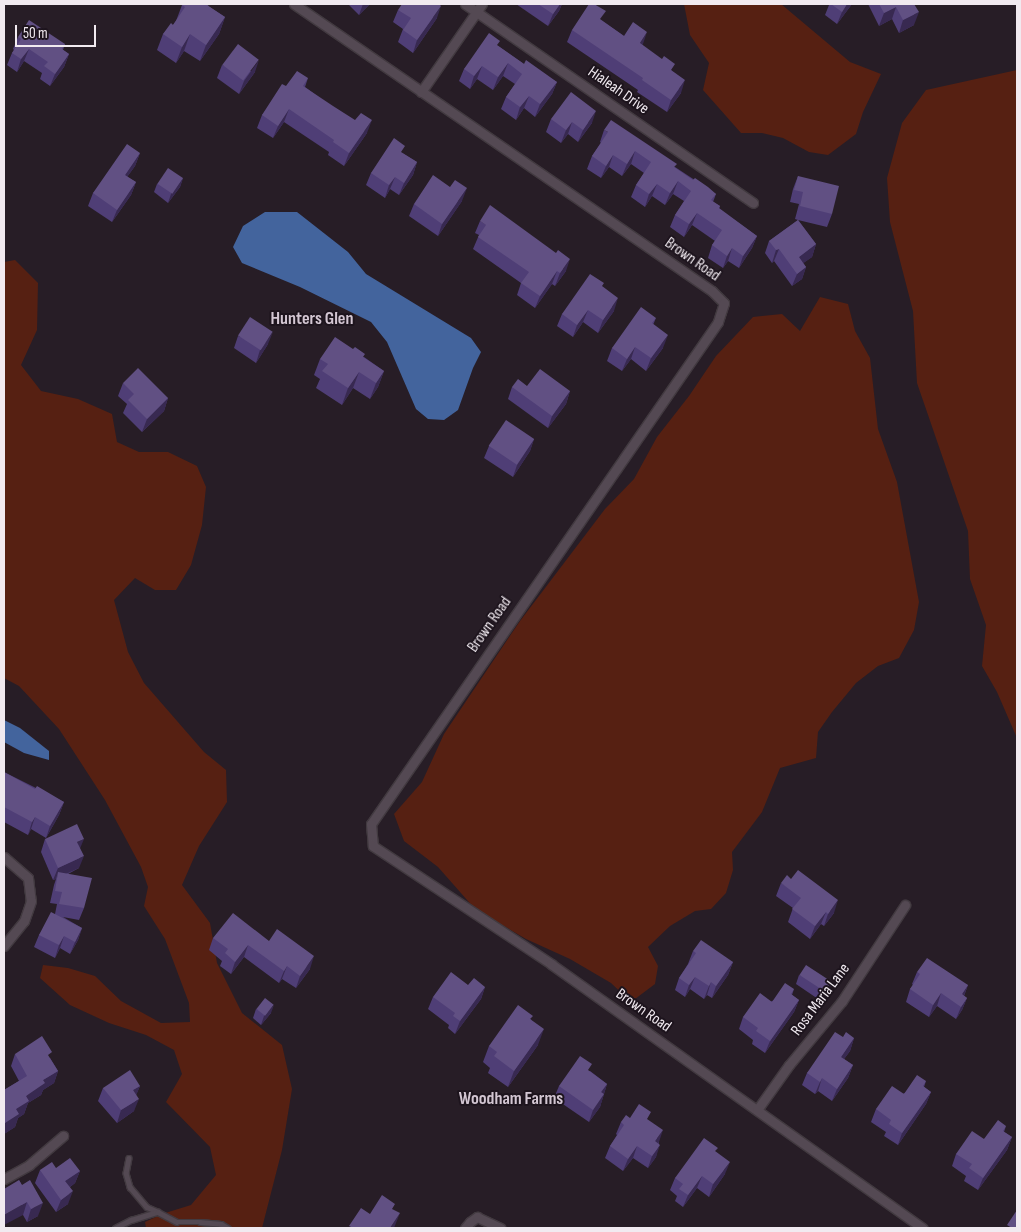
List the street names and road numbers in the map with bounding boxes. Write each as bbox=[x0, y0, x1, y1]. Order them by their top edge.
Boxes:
street label: Hialeah Drive bbox=[584, 63, 652, 119]
street label: Brown Road bbox=[661, 234, 723, 286]
street label: Brown Road bbox=[464, 594, 516, 656]
street label: Rosa Maria Lane bbox=[788, 960, 854, 1040]
street label: Brown Road bbox=[612, 985, 674, 1037]

